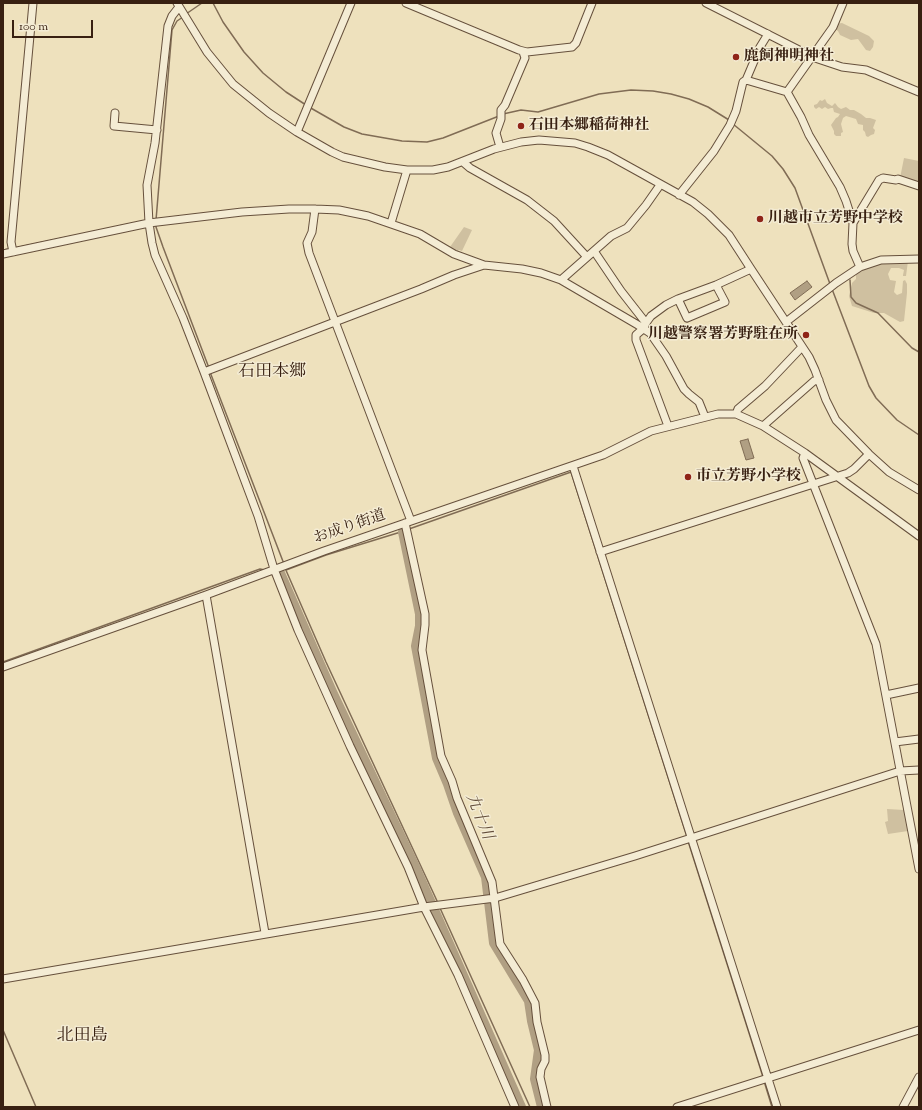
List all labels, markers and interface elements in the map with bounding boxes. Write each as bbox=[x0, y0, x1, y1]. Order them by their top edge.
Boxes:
scale bar bbox=[14, 12, 95, 38]
text: 100 m bbox=[19, 18, 48, 36]
place label: 鹿飼神明神社 bbox=[744, 48, 834, 66]
marker: 鹿飼神明神社 bbox=[731, 52, 741, 62]
place label: 石田本郷稲荷神社 bbox=[529, 117, 649, 135]
marker: 石田本郷稲荷神社 bbox=[516, 121, 526, 131]
place label: 川越市立芳野中学校 bbox=[768, 210, 903, 228]
marker: 川越市立芳野中学校 bbox=[755, 214, 765, 224]
place label: 川越警察署芳野駐在所 bbox=[648, 326, 798, 344]
marker: 川越警察署芳野駐在所 bbox=[801, 330, 811, 340]
district label: 石田本郷 bbox=[238, 363, 306, 383]
place label: 市立芳野小学校 bbox=[696, 468, 801, 486]
marker: 市立芳野小学校 bbox=[683, 472, 693, 482]
street label: お成り街道 bbox=[312, 507, 388, 549]
water label: 九十川 bbox=[460, 791, 496, 843]
district label: 北田島 bbox=[57, 1027, 107, 1047]

